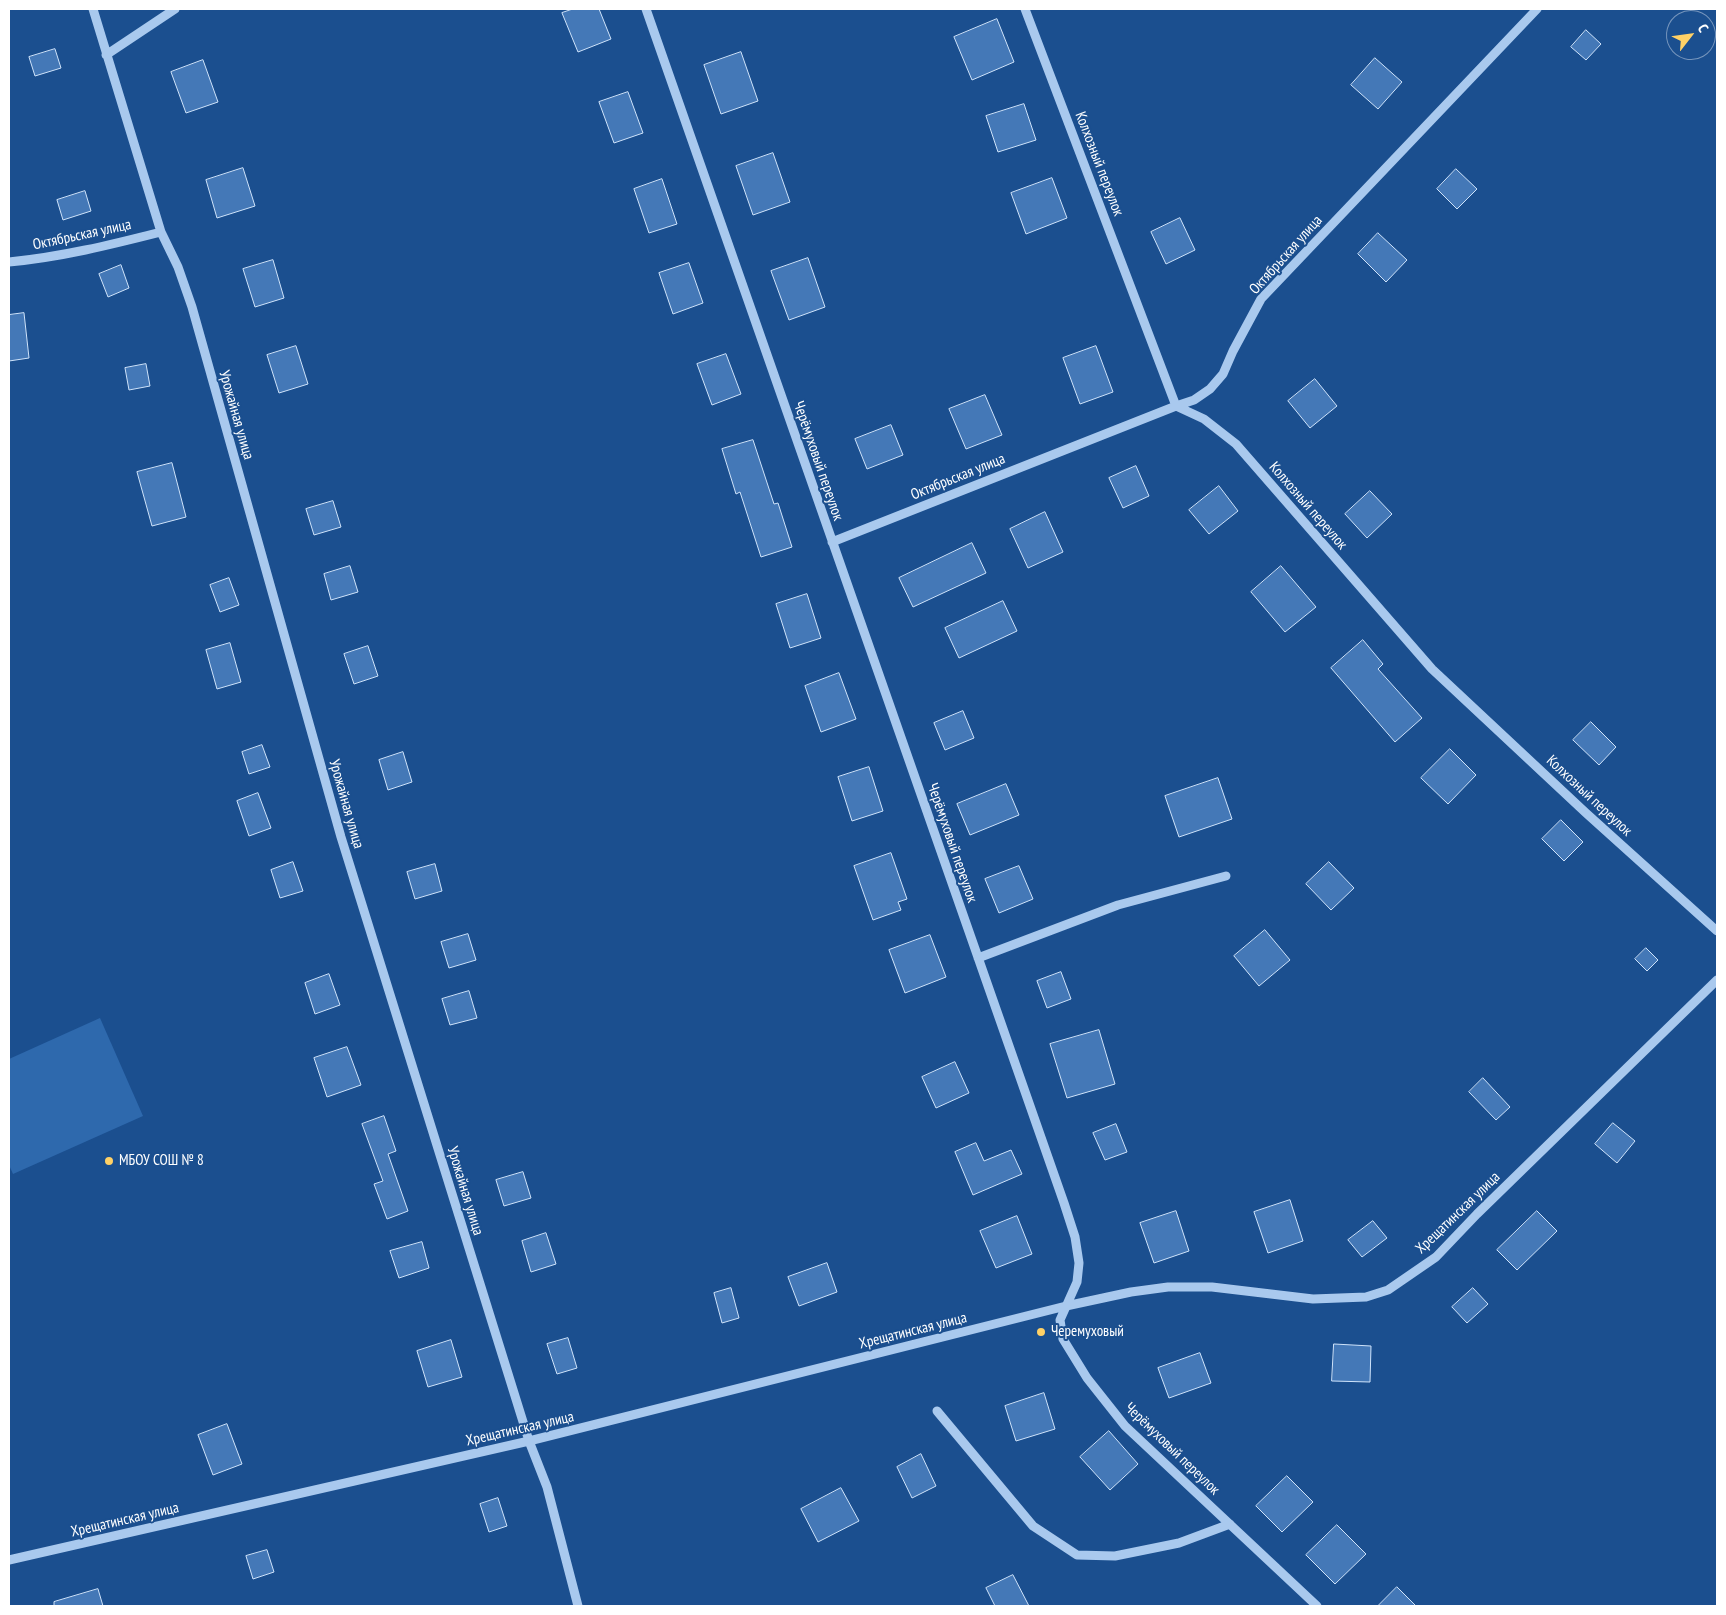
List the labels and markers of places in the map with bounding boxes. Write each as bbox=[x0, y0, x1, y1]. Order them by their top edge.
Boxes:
place label: МБОУ СОШ № 8 bbox=[119, 1152, 204, 1170]
marker: МБОУ СОШ № 8 bbox=[103, 1155, 115, 1167]
place label: Черемуховый bbox=[1051, 1323, 1124, 1341]
marker: Черемуховый bbox=[1035, 1326, 1047, 1338]

